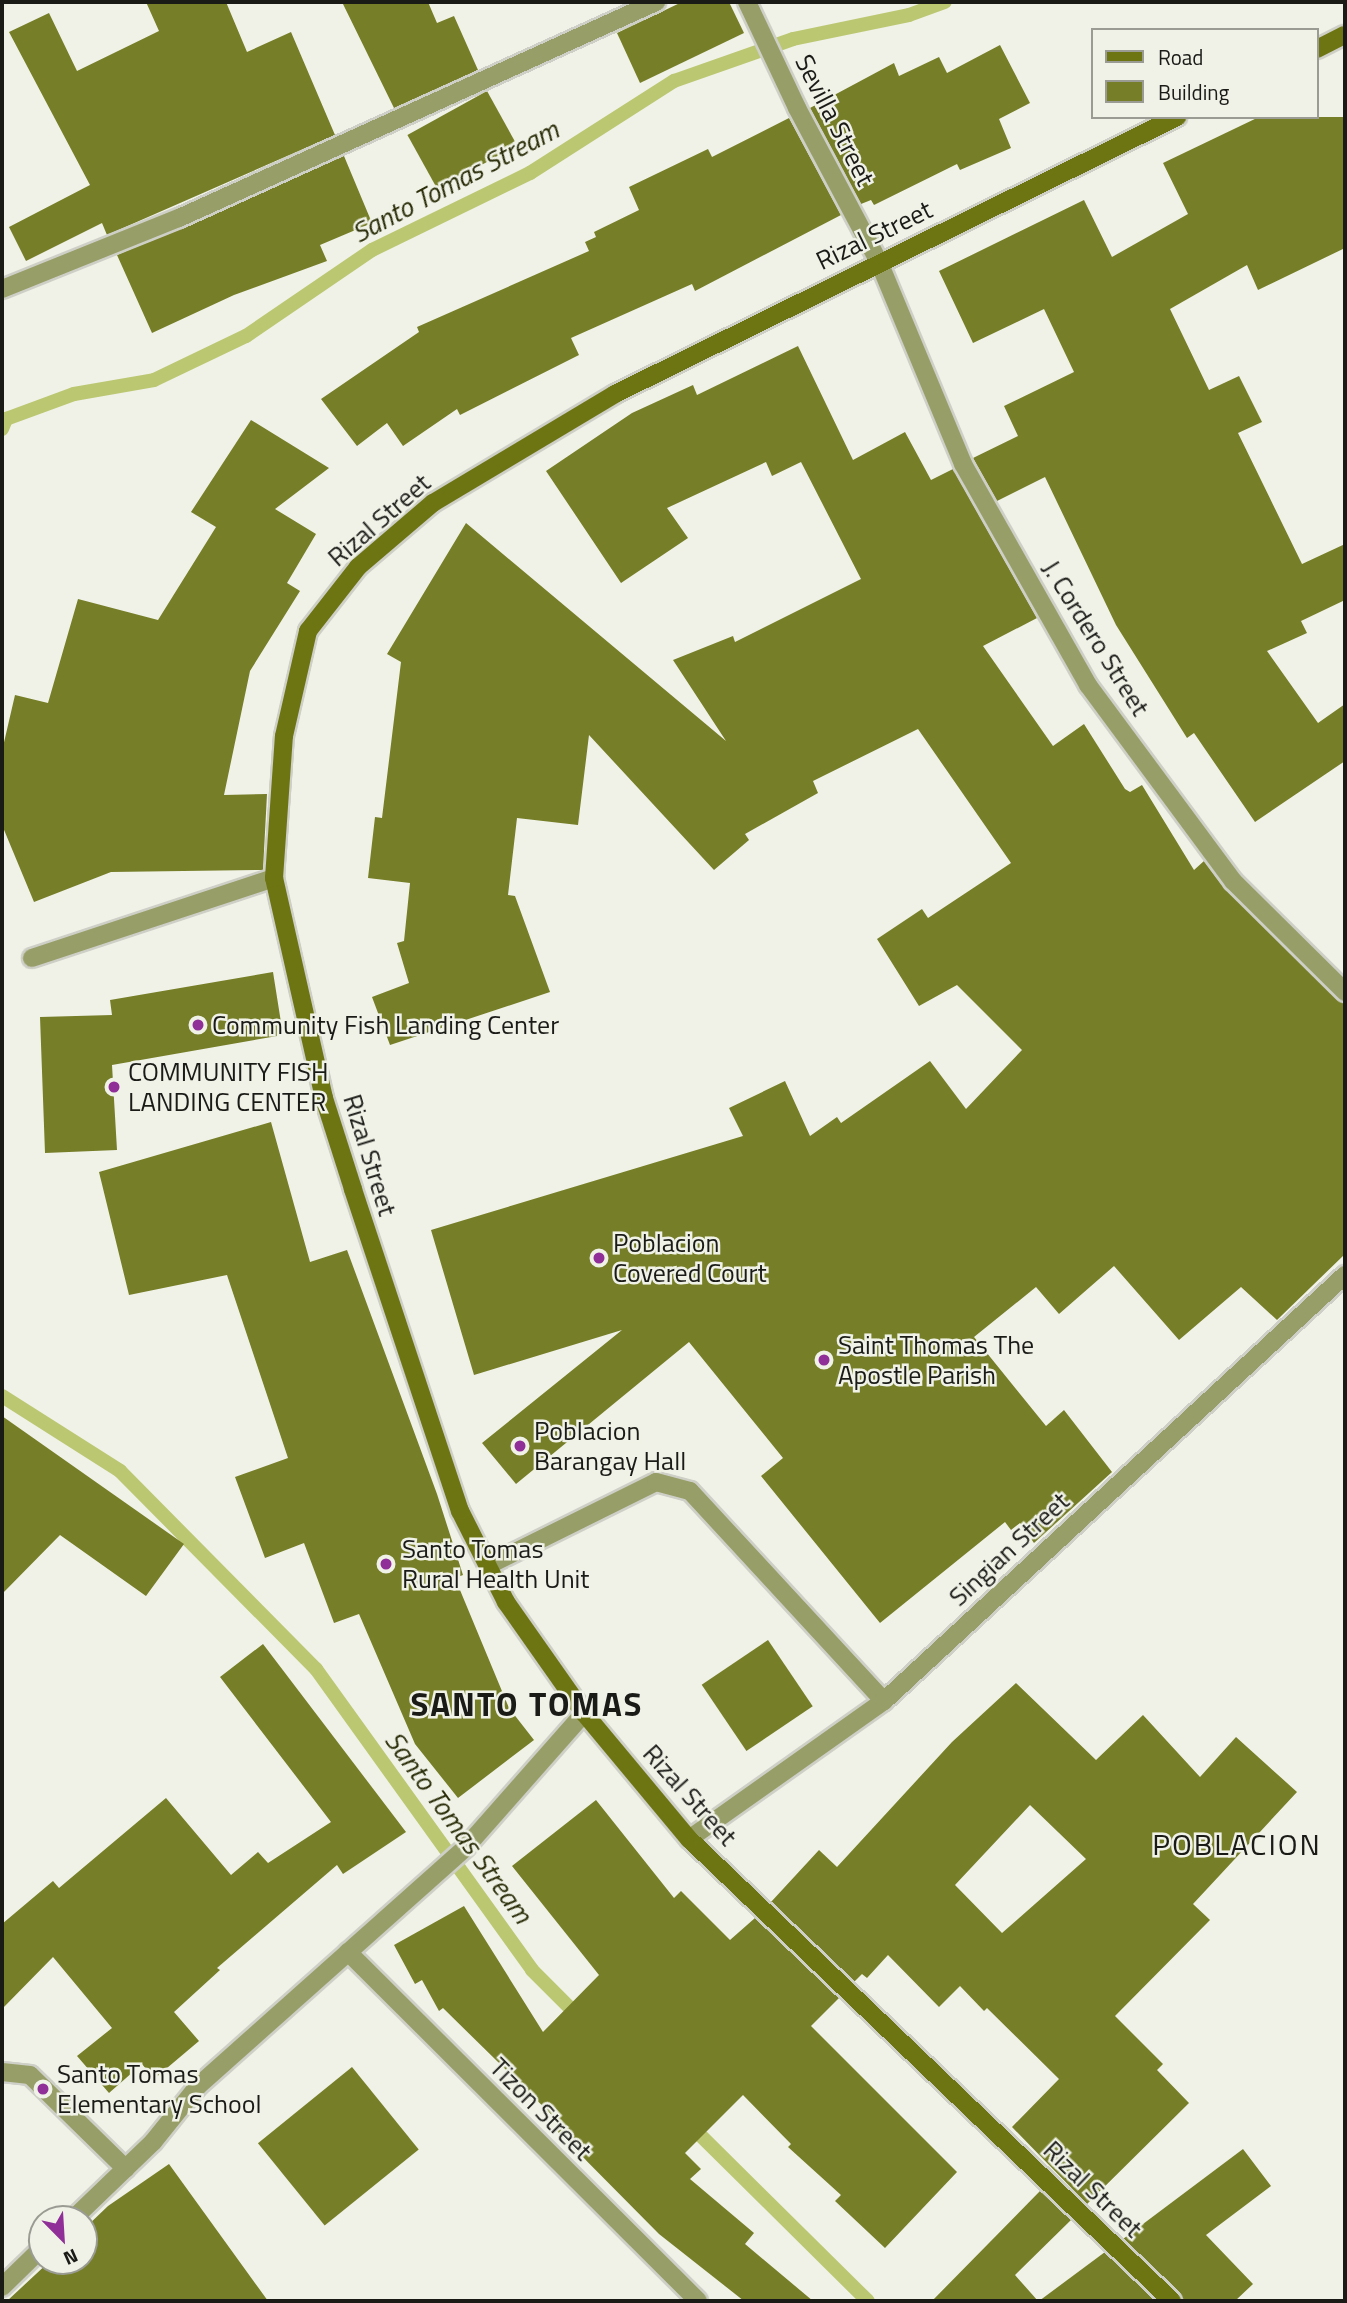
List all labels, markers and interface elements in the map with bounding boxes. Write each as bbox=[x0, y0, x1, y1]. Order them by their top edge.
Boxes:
legend bbox=[1092, 28, 1319, 119]
text: Road bbox=[1158, 41, 1203, 73]
street label: Sevilla Street bbox=[789, 49, 881, 191]
text: Building bbox=[1158, 76, 1229, 108]
water label: Santo Tomas Stream bbox=[346, 112, 564, 250]
street label: Rizal Street bbox=[811, 194, 937, 276]
street label: Rizal Street bbox=[321, 467, 437, 573]
street label: J. Cordero Street bbox=[1036, 555, 1156, 721]
place label: Community Fish Landing Center bbox=[212, 1009, 559, 1041]
marker: Community Fish Landing Center bbox=[190, 1017, 206, 1033]
place label: COMMUNITY FISH LANDING CENTER bbox=[128, 1056, 329, 1118]
marker: COMMUNITY FISH LANDING CENTER bbox=[106, 1079, 122, 1095]
street label: Rizal Street bbox=[337, 1091, 403, 1219]
place label: Poblacion Covered Court bbox=[613, 1227, 767, 1288]
marker: Poblacion Covered Court bbox=[591, 1250, 607, 1266]
place label: Saint Thomas The Apostle Parish bbox=[838, 1329, 1034, 1390]
marker: Saint Thomas The Apostle Parish bbox=[816, 1352, 832, 1368]
place label: Poblacion Barangay Hall bbox=[534, 1415, 686, 1476]
marker: Poblacion Barangay Hall bbox=[512, 1438, 528, 1454]
street label: Singian Street bbox=[943, 1486, 1075, 1612]
place label: Santo Tomas Rural Health Unit bbox=[402, 1533, 589, 1594]
marker: Santo Tomas Rural Health Unit bbox=[376, 1554, 396, 1574]
district label: SANTO TOMAS bbox=[412, 1685, 642, 1725]
water label: Santo Tomas Stream bbox=[378, 1724, 540, 1930]
street label: Rizal Street bbox=[636, 1738, 744, 1852]
district label: POBLACION bbox=[1153, 1826, 1321, 1862]
street label: Tizon Street bbox=[483, 2051, 599, 2167]
place label: Santo Tomas Elementary School bbox=[57, 2058, 262, 2120]
marker: Santo Tomas Elementary School bbox=[35, 2081, 51, 2097]
street label: Rizal Street bbox=[1037, 2134, 1149, 2244]
north arrow bbox=[28, 2205, 98, 2275]
text: N bbox=[59, 2242, 83, 2274]

